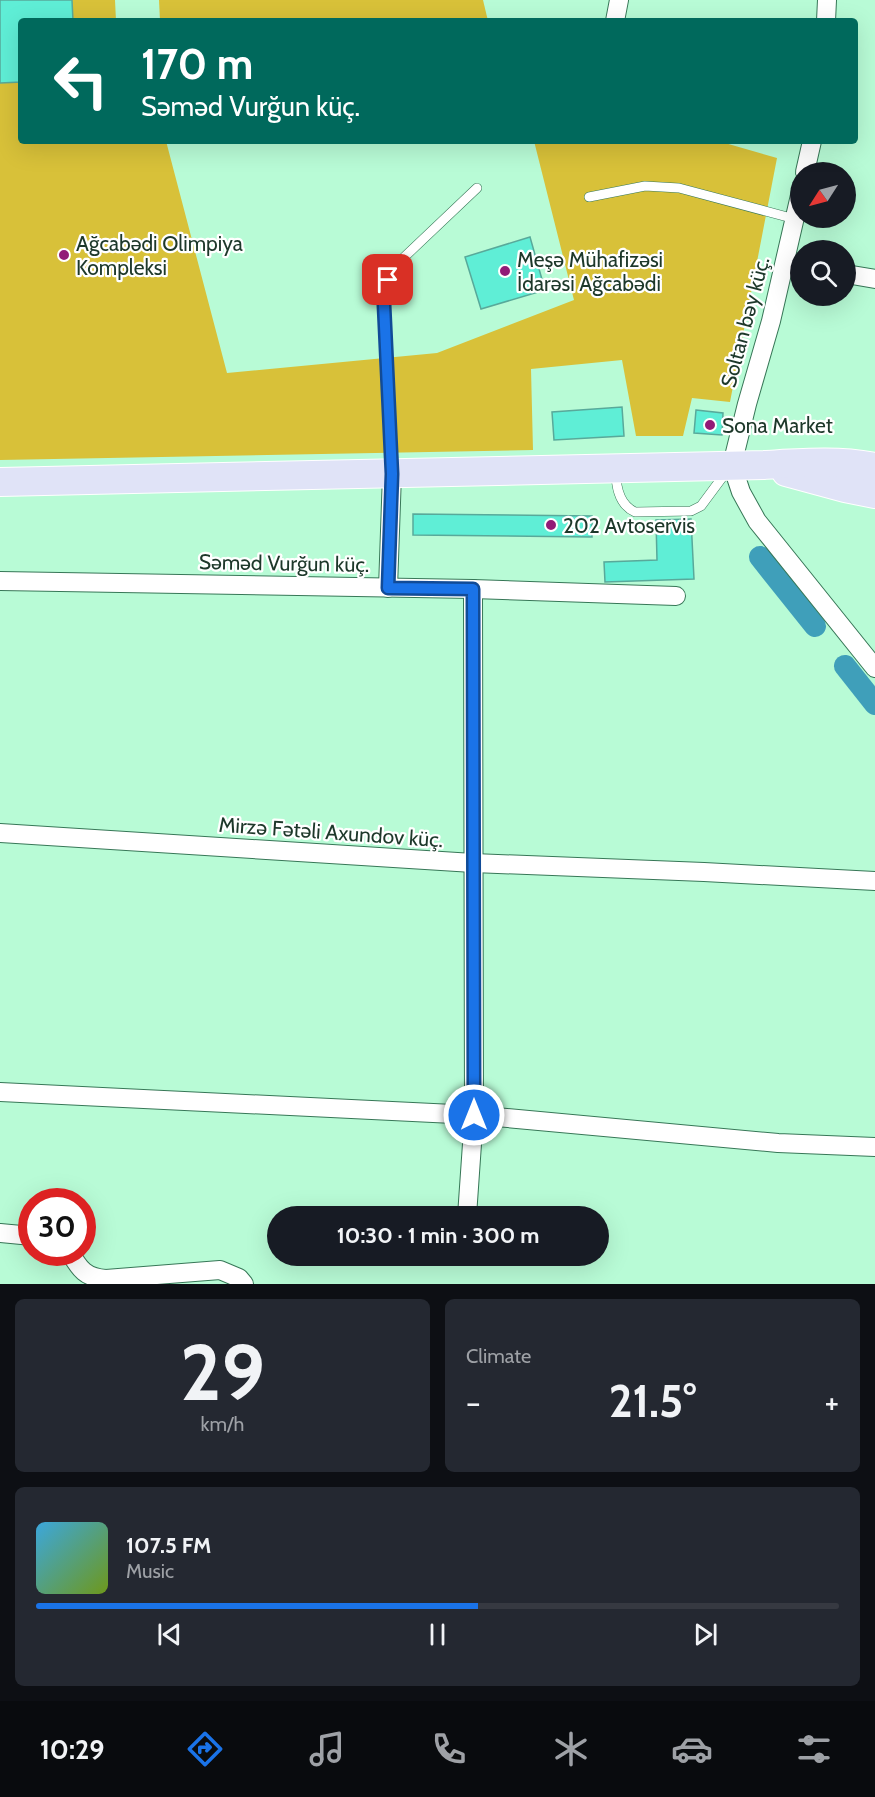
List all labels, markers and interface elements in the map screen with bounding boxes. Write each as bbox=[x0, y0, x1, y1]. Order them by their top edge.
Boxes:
text: 170 m bbox=[141, 38, 253, 90]
icon: left bbox=[42, 42, 120, 120]
text: Səməd Vurğun küç. bbox=[141, 90, 360, 123]
north arrow bbox=[790, 162, 856, 228]
map controls bbox=[790, 162, 856, 306]
place label: Ağcabədi Olimpiya Kompleksi bbox=[76, 231, 243, 280]
button: search bbox=[790, 240, 856, 306]
place label: Meşə Mühafizəsi İdarəsi Ağcabədi bbox=[517, 247, 663, 296]
marker: Ağcabədi Olimpiya Kompleksi bbox=[57, 248, 71, 262]
pin bbox=[362, 254, 413, 305]
street label: Soltan bəy küç. bbox=[716, 254, 774, 390]
icon: arrive bbox=[371, 263, 404, 296]
marker: Meşə Mühafizəsi İdarəsi Ağcabədi bbox=[498, 264, 512, 278]
place label: Sona Market bbox=[722, 413, 833, 438]
marker: Sona Market bbox=[703, 418, 717, 432]
place label: 202 Avtoservis bbox=[563, 513, 695, 538]
marker: 202 Avtoservis bbox=[544, 518, 558, 532]
street label: Səməd Vurğun küç. bbox=[199, 549, 369, 577]
street label: Mirzə Fətəli Axundov küç. bbox=[218, 812, 444, 852]
position arrow bbox=[442, 1083, 506, 1147]
speed limit sign: 30 bbox=[18, 1188, 96, 1266]
text: 10:30 · 1 min · 300 m bbox=[337, 1222, 539, 1249]
text: 29 bbox=[180, 1325, 265, 1420]
text: Climate bbox=[466, 1344, 531, 1368]
text: 21.5° bbox=[609, 1374, 696, 1428]
text: − bbox=[466, 1382, 481, 1422]
text: + bbox=[824, 1382, 839, 1422]
text: km/h bbox=[201, 1412, 244, 1436]
text: 107.5 FM bbox=[126, 1532, 211, 1559]
text: Music bbox=[126, 1559, 174, 1583]
icon: previous bbox=[153, 1618, 186, 1651]
icon: pause bbox=[421, 1618, 454, 1651]
icon: next bbox=[689, 1618, 722, 1651]
icon: directions bbox=[184, 1728, 226, 1770]
icon: music bbox=[306, 1728, 348, 1770]
icon: phone bbox=[428, 1728, 470, 1770]
icon: climate bbox=[550, 1728, 592, 1770]
icon: car bbox=[671, 1728, 713, 1770]
icon: filters bbox=[793, 1728, 835, 1770]
text: 10:29 bbox=[40, 1733, 104, 1766]

